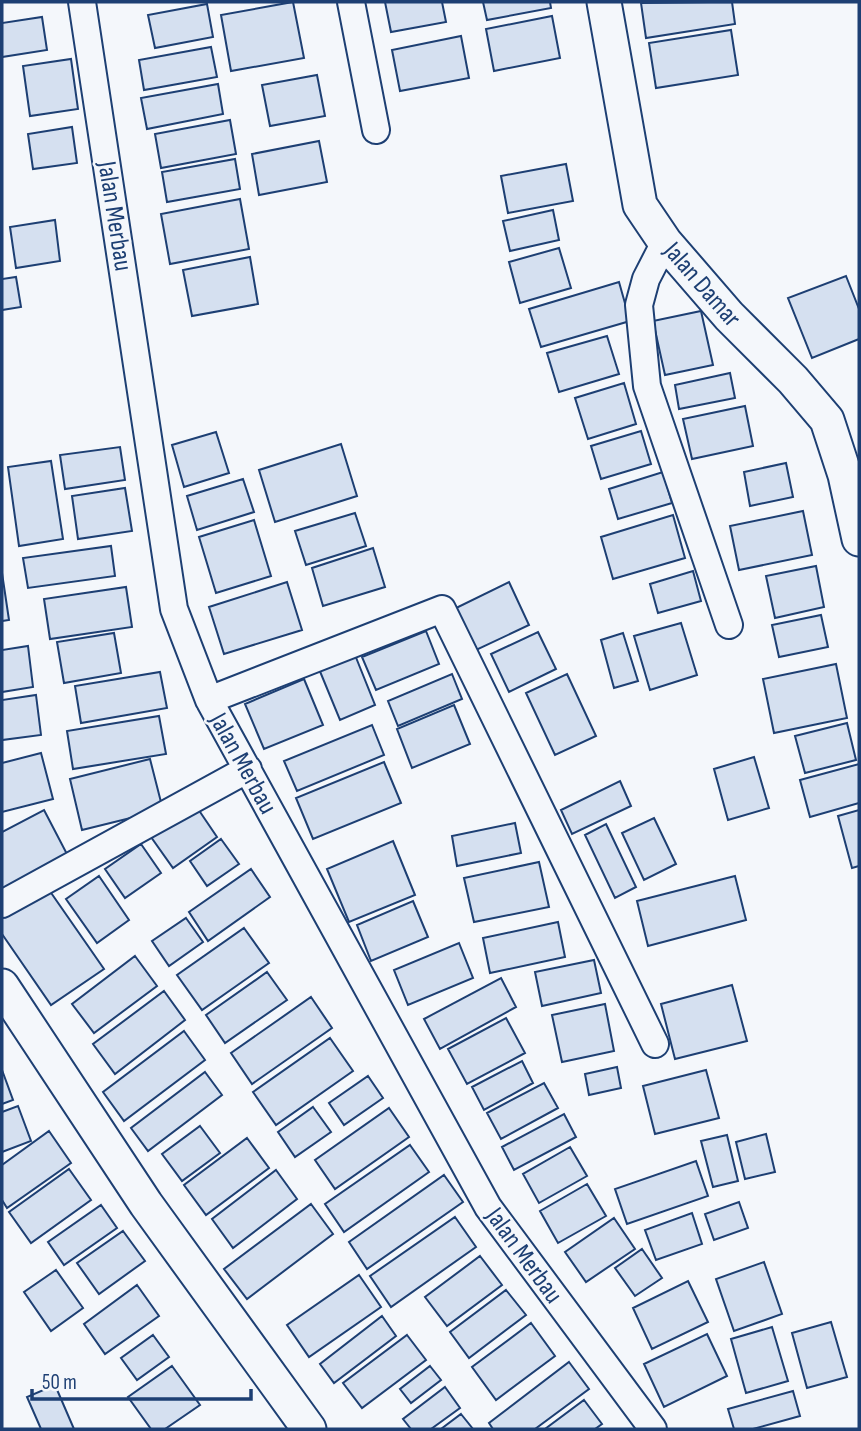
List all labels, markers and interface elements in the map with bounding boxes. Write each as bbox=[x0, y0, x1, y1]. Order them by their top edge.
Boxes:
street label: Jalan Merbau bbox=[90, 158, 138, 273]
street label: Jalan Damar bbox=[656, 235, 747, 334]
street label: Jalan Merbau bbox=[202, 707, 283, 820]
street label: Jalan Merbau bbox=[478, 1201, 569, 1310]
scale bar bbox=[32, 1358, 250, 1402]
text: 50 m bbox=[42, 1370, 77, 1395]

